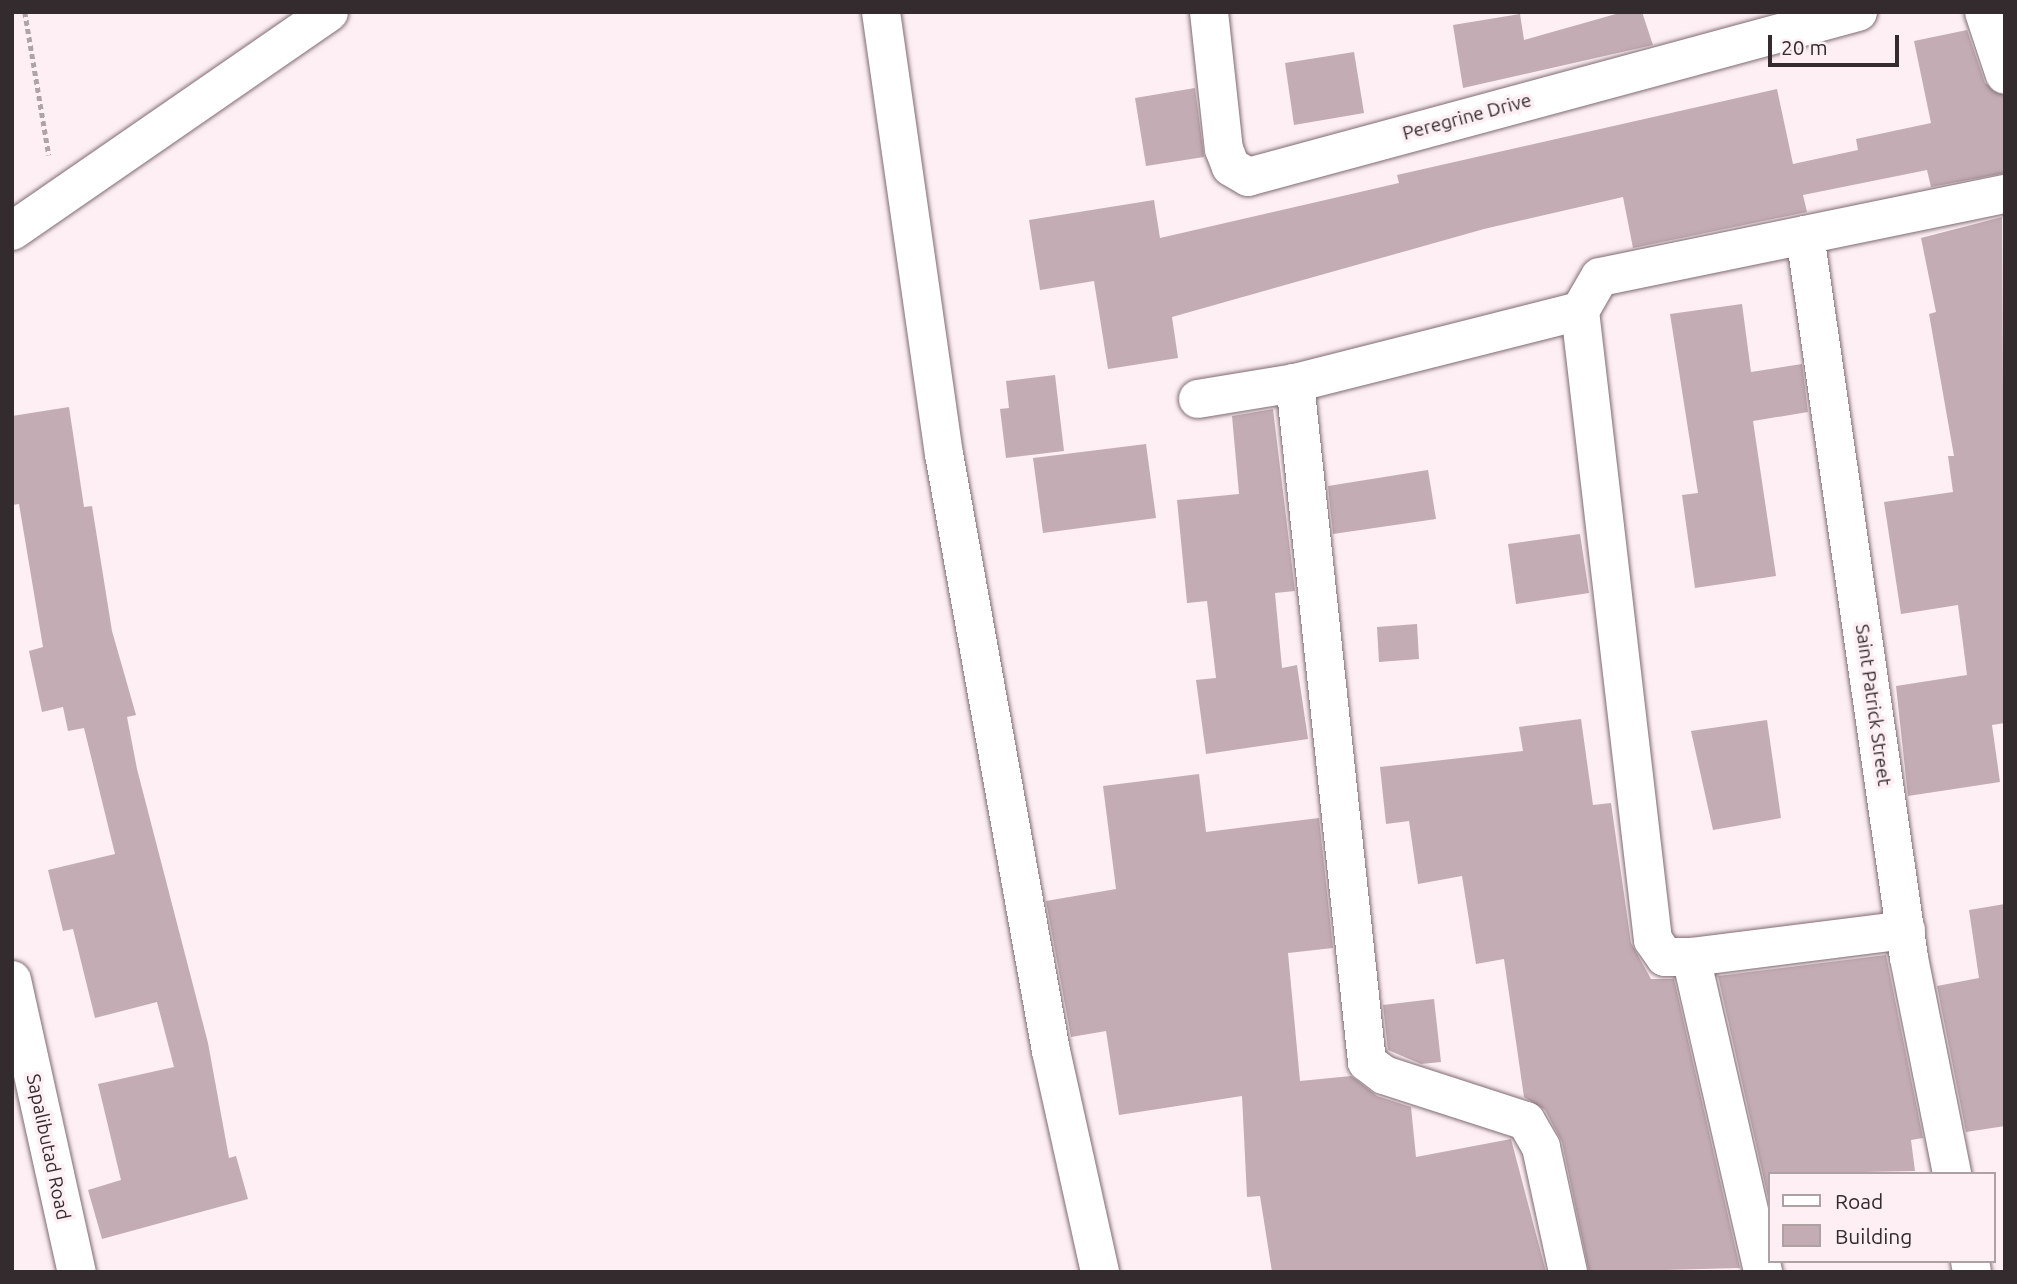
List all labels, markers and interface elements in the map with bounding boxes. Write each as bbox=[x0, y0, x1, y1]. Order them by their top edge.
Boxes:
scale bar bbox=[1772, 21, 1903, 65]
text: 20 m bbox=[1781, 35, 1828, 59]
street label: Peregrine Drive bbox=[1400, 89, 1534, 145]
street label: Saint Patrick Street bbox=[1850, 623, 1896, 787]
street label: Sapalibutad Road bbox=[21, 1072, 75, 1222]
legend bbox=[1769, 1172, 1996, 1263]
text: Road bbox=[1835, 1189, 1883, 1213]
text: Building bbox=[1835, 1224, 1912, 1248]

